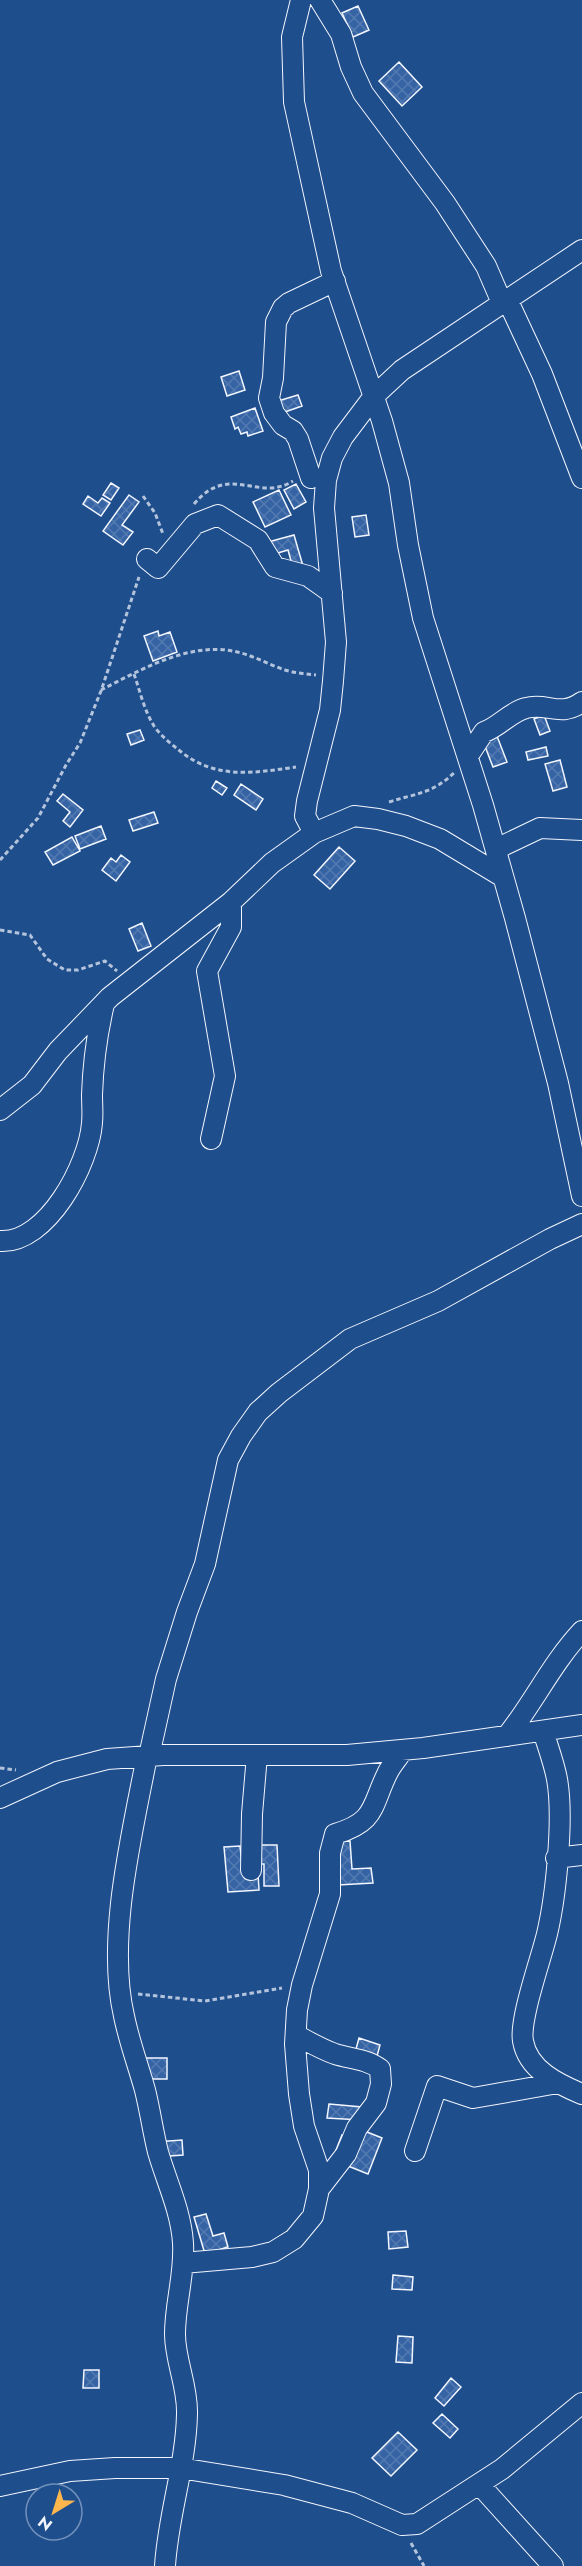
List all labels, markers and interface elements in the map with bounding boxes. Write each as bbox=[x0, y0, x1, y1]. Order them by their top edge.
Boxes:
north arrow bbox=[24, 2482, 84, 2542]
text: N bbox=[33, 2510, 57, 2536]

